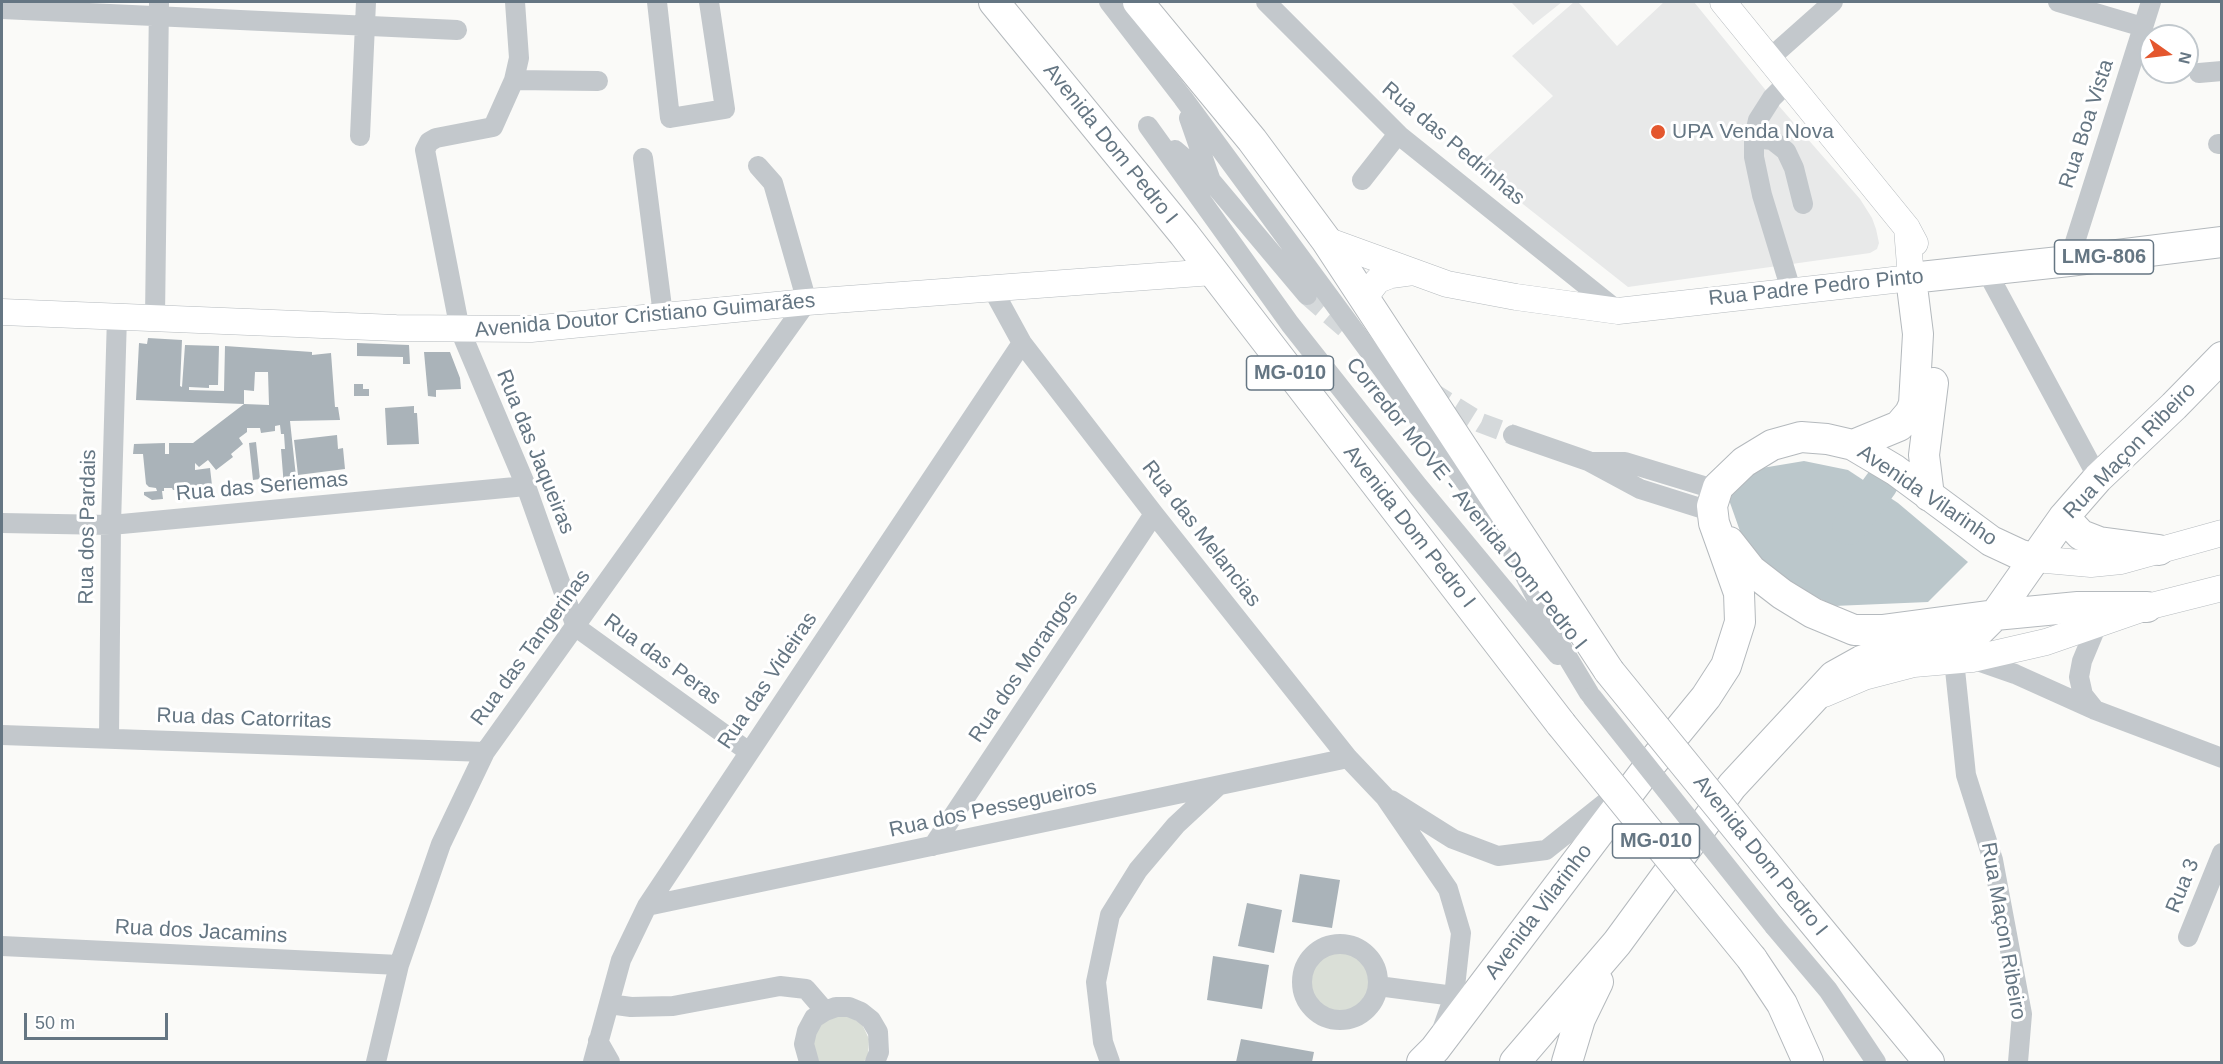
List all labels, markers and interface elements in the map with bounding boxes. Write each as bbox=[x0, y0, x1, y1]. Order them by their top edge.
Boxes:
north arrow bbox=[2139, 24, 2199, 84]
text: N bbox=[2175, 50, 2195, 66]
street label: Rua Boa Vista bbox=[2054, 56, 2120, 192]
street label: Avenida Dom Pedro I bbox=[1038, 59, 1182, 229]
street label: Rua das Pedrinhas bbox=[1376, 77, 1530, 211]
place label: UPA Venda Nova bbox=[1672, 119, 1834, 145]
marker: UPA Venda Nova bbox=[1649, 123, 1667, 141]
road number: LMG-806 bbox=[2054, 240, 2154, 274]
street label: Rua Padre Pedro Pinto bbox=[1707, 264, 1925, 312]
street label: Avenida Doutor Cristiano Guimarães bbox=[474, 289, 816, 343]
street label: Corredor MOVE - Avenida Dom Pedro I bbox=[1340, 353, 1592, 655]
road number: MG-010 bbox=[1246, 356, 1334, 390]
street label: Rua das Jaqueiras bbox=[491, 366, 579, 538]
street label: Rua Maçon Ribeiro bbox=[2059, 378, 2201, 524]
street label: Avenida Vilarinho bbox=[1853, 440, 2001, 552]
street label: Avenida Dom Pedro I bbox=[1338, 441, 1480, 613]
street label: Rua dos Pardais bbox=[74, 449, 102, 605]
street label: Rua das Melancias bbox=[1136, 456, 1266, 612]
street label: Rua das Seriemas bbox=[175, 467, 349, 507]
street label: Rua das Tangerinas bbox=[466, 565, 596, 731]
street label: Rua dos Morangos bbox=[964, 586, 1084, 748]
street label: Rua das Videiras bbox=[713, 608, 823, 754]
street label: Rua das Peras bbox=[598, 609, 726, 711]
street label: Rua das Catorritas bbox=[156, 703, 332, 735]
street label: Avenida Dom Pedro I bbox=[1688, 771, 1832, 941]
street label: Rua dos Pessegueiros bbox=[887, 775, 1099, 843]
road number: MG-010 bbox=[1612, 824, 1700, 858]
street label: Avenida Vilarinho bbox=[1480, 839, 1598, 985]
street label: Rua Maçon Ribeiro bbox=[1975, 840, 2031, 1022]
street label: Rua 3 bbox=[2161, 855, 2205, 917]
street label: Rua dos Jacamins bbox=[114, 915, 288, 949]
scale bar bbox=[27, 1001, 171, 1039]
text: 50 m bbox=[35, 1013, 75, 1033]

